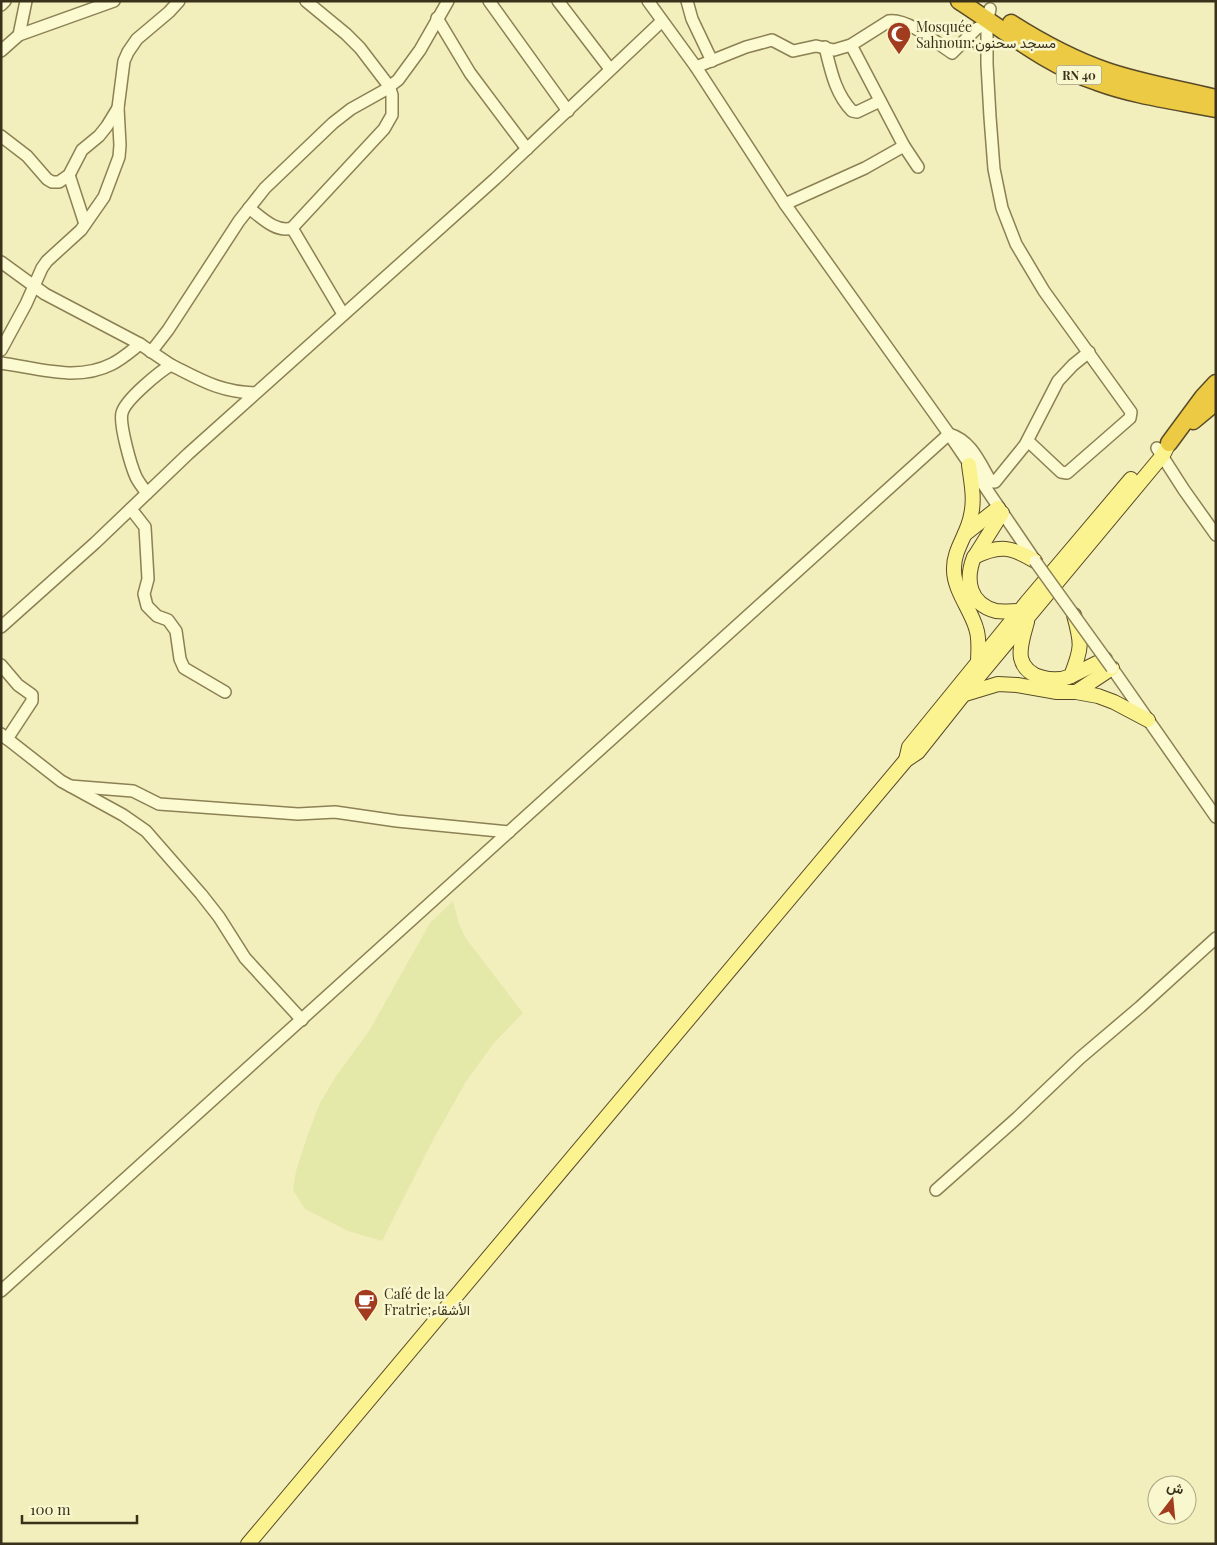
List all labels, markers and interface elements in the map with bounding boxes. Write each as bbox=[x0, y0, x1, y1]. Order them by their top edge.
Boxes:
place label: Mosquée Sahnoun;مسجد سحنون bbox=[916, 17, 1056, 52]
mosque icon: Mosquée Sahnoun;مسجد سحنون bbox=[886, 21, 912, 55]
road number: RN 40 bbox=[1056, 66, 1102, 84]
place label: Café de la Fratrie;الأشقاء bbox=[384, 1284, 470, 1319]
cafe icon: Café de la Fratrie;الأشقاء bbox=[353, 1288, 379, 1322]
north arrow bbox=[1147, 1475, 1197, 1525]
text: ش bbox=[1165, 1476, 1187, 1499]
scale bar bbox=[22, 1492, 138, 1524]
text: 100 m bbox=[30, 1499, 71, 1519]

